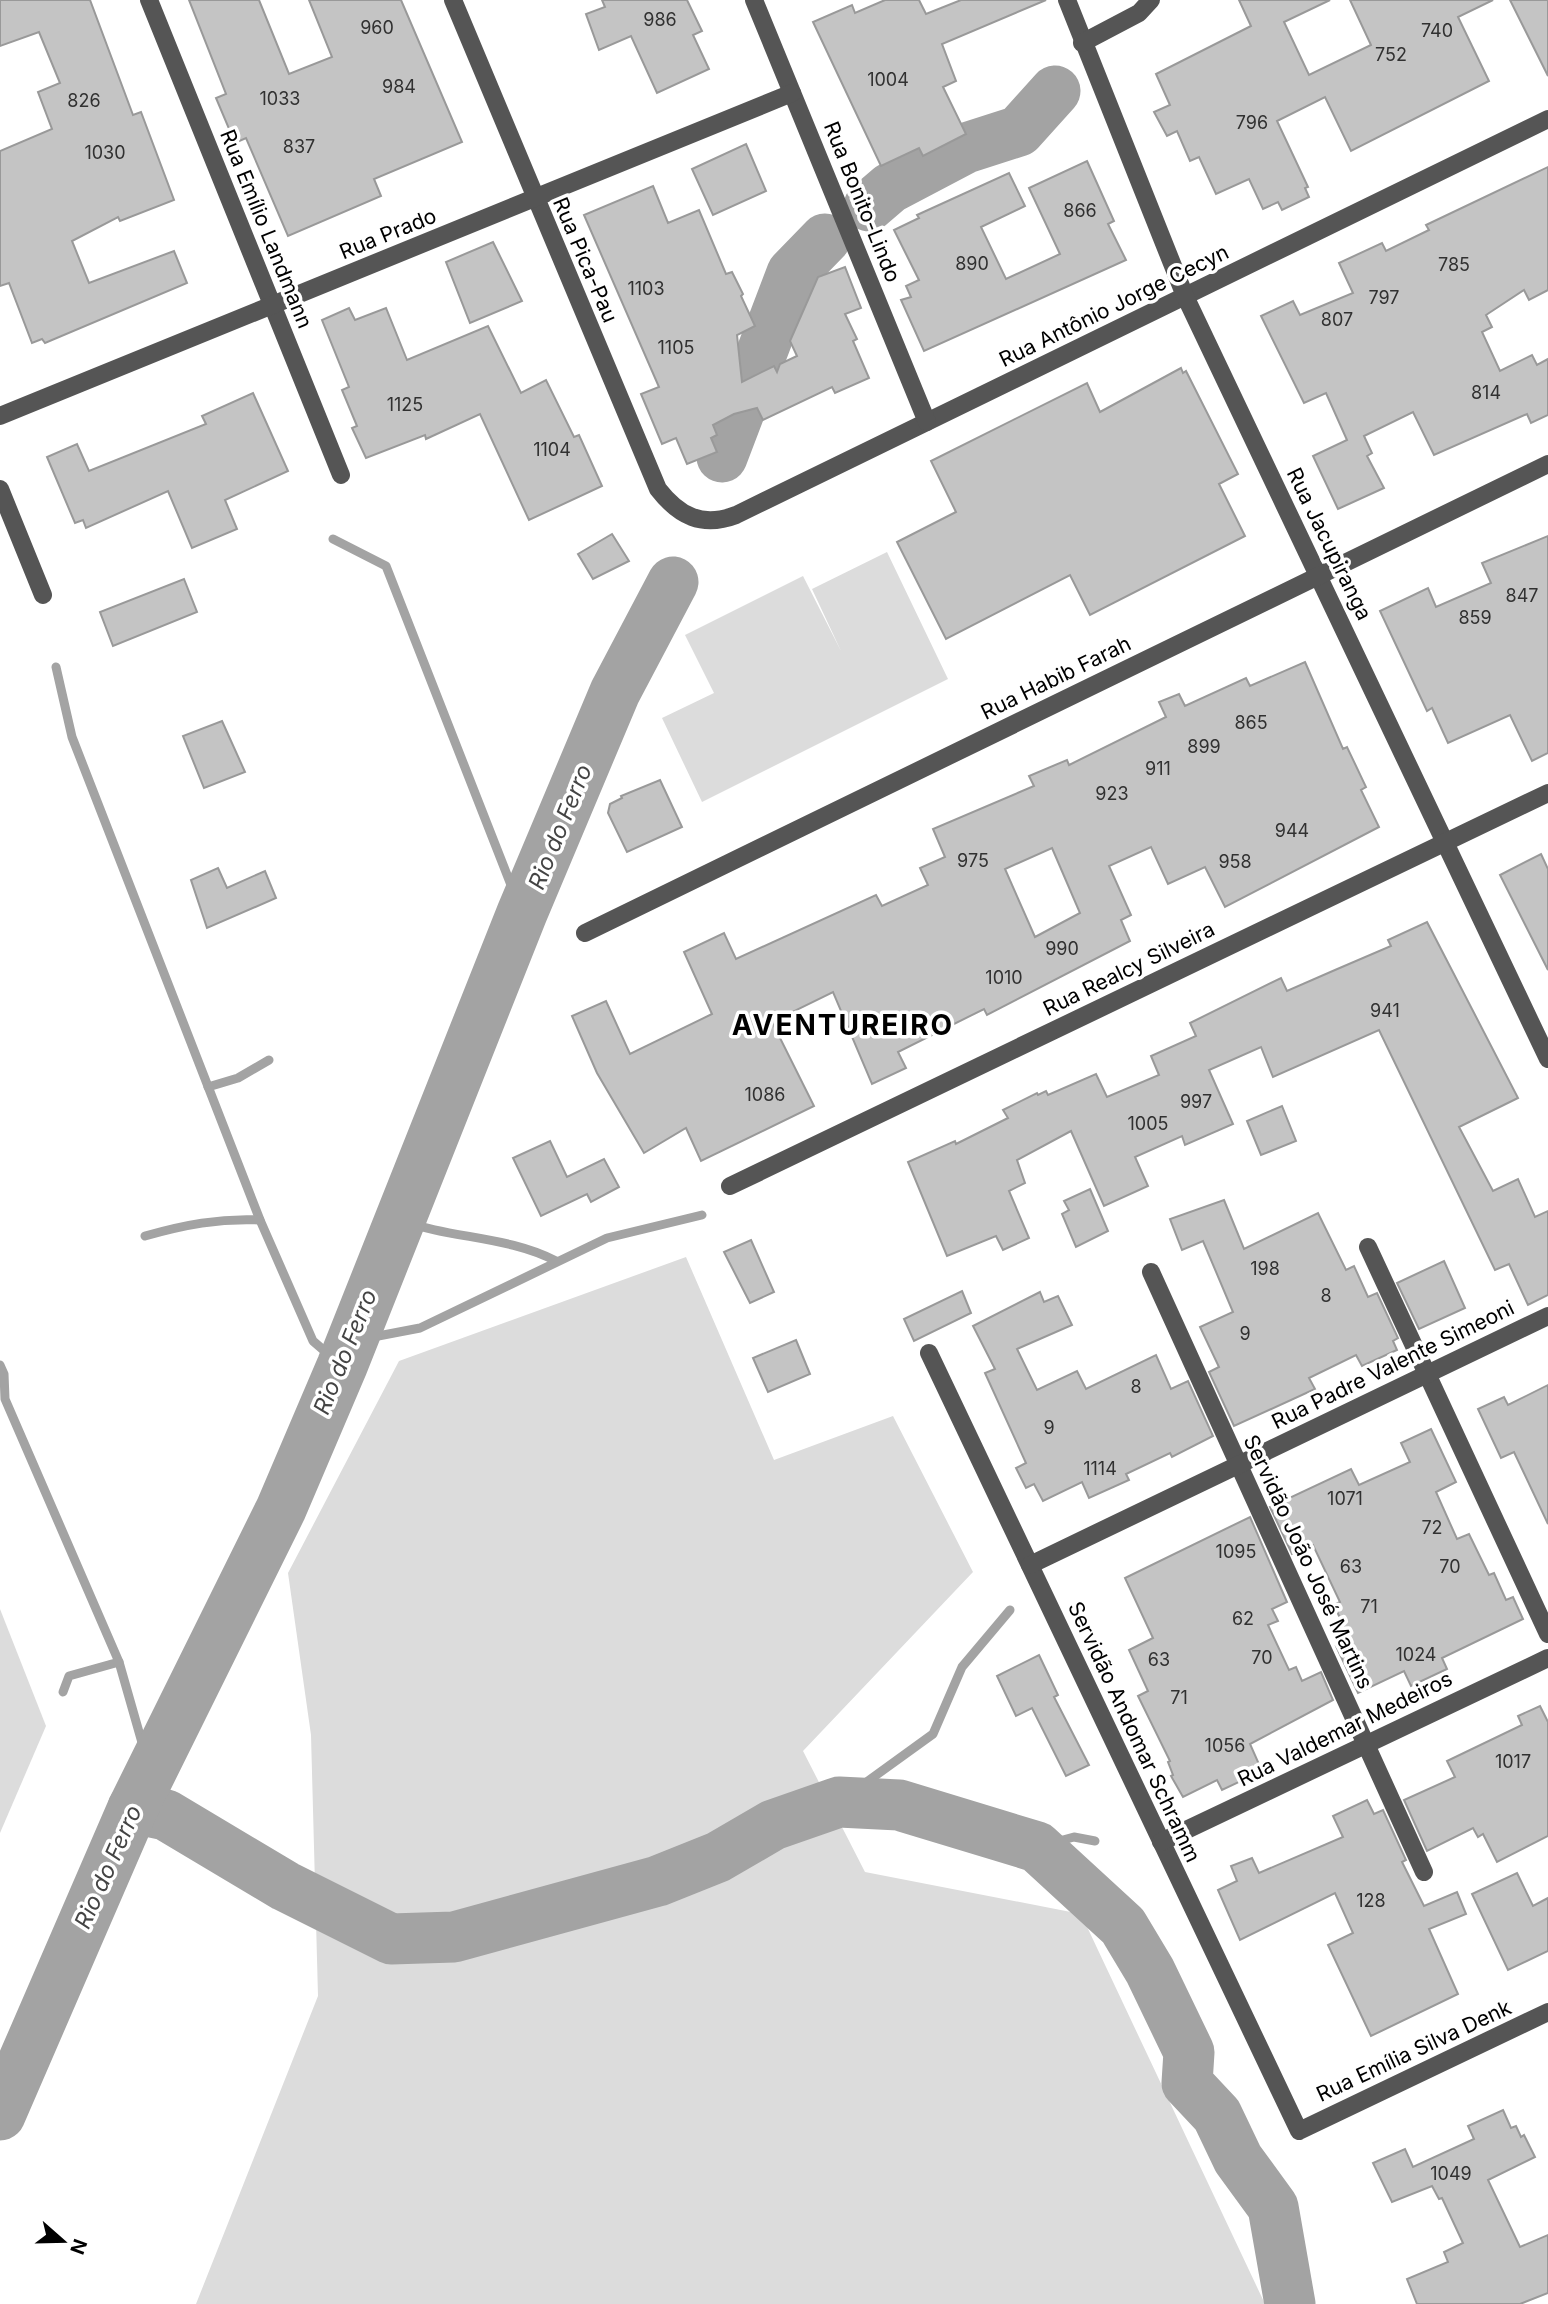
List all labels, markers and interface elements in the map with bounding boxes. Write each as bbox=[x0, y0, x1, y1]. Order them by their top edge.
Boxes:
house number: 986 bbox=[643, 9, 677, 30]
house number: 960 bbox=[360, 17, 394, 38]
house number: 740 bbox=[1421, 20, 1453, 41]
house number: 752 bbox=[1375, 44, 1407, 65]
house number: 1004 bbox=[867, 69, 909, 90]
house number: 984 bbox=[382, 76, 416, 97]
house number: 1033 bbox=[260, 88, 300, 109]
house number: 826 bbox=[67, 90, 101, 111]
house number: 796 bbox=[1236, 112, 1268, 133]
street label: Rua Bonito-Lindo bbox=[819, 118, 906, 286]
street label: Rua Emílio Landmann bbox=[215, 126, 318, 332]
house number: 837 bbox=[283, 136, 315, 157]
house number: 1030 bbox=[84, 142, 126, 163]
street label: Rua Pica-Pau bbox=[548, 194, 623, 326]
house number: 866 bbox=[1063, 200, 1097, 221]
street label: Rua Prado bbox=[336, 203, 440, 264]
street label: Rua Antônio Jorge Cecyn bbox=[995, 239, 1233, 372]
house number: 890 bbox=[955, 253, 989, 274]
house number: 785 bbox=[1438, 254, 1470, 275]
house number: 1103 bbox=[627, 278, 665, 299]
house number: 797 bbox=[1368, 287, 1400, 308]
house number: 807 bbox=[1321, 309, 1353, 330]
house number: 1105 bbox=[658, 337, 694, 358]
house number: 814 bbox=[1471, 382, 1501, 403]
house number: 1125 bbox=[387, 394, 423, 415]
house number: 1104 bbox=[533, 439, 571, 460]
street label: Rua Jacupiranga bbox=[1282, 463, 1377, 624]
house number: 847 bbox=[1506, 585, 1538, 606]
house number: 859 bbox=[1458, 607, 1492, 628]
street label: Rua Habib Farah bbox=[977, 630, 1135, 725]
house number: 865 bbox=[1234, 712, 1268, 733]
house number: 899 bbox=[1187, 736, 1221, 757]
house number: 911 bbox=[1145, 758, 1171, 779]
water label: Rio do Ferro bbox=[522, 761, 598, 893]
house number: 923 bbox=[1095, 783, 1129, 804]
house number: 944 bbox=[1275, 820, 1309, 841]
house number: 975 bbox=[957, 850, 989, 871]
house number: 958 bbox=[1218, 851, 1252, 872]
street label: Rua Realcy Silveira bbox=[1039, 916, 1219, 1021]
house number: 990 bbox=[1045, 938, 1079, 959]
house number: 1010 bbox=[985, 967, 1023, 988]
house number: 941 bbox=[1370, 1000, 1400, 1021]
district label: AVENTUREIRO bbox=[732, 1008, 954, 1042]
house number: 1086 bbox=[745, 1084, 785, 1105]
house number: 997 bbox=[1180, 1091, 1212, 1112]
house number: 1005 bbox=[1128, 1113, 1168, 1134]
house number: 198 bbox=[1250, 1258, 1280, 1279]
house number: 8 bbox=[1320, 1285, 1332, 1306]
water label: Rio do Ferro bbox=[307, 1286, 383, 1418]
street label: Rua Padre Valente Simeoni bbox=[1268, 1295, 1518, 1434]
house number: 9 bbox=[1239, 1323, 1251, 1344]
house number: 8 bbox=[1130, 1376, 1142, 1397]
house number: 9 bbox=[1043, 1417, 1055, 1438]
street label: Servidão João José Martins bbox=[1239, 1431, 1378, 1693]
house number: 1114 bbox=[1083, 1458, 1117, 1479]
house number: 1071 bbox=[1327, 1488, 1363, 1509]
house number: 72 bbox=[1421, 1517, 1443, 1538]
house number: 1095 bbox=[1216, 1541, 1256, 1562]
house number: 63 bbox=[1340, 1556, 1362, 1577]
house number: 70 bbox=[1439, 1556, 1461, 1577]
house number: 71 bbox=[1360, 1596, 1378, 1617]
street label: Servidão Andomar Schramm bbox=[1063, 1597, 1206, 1866]
house number: 62 bbox=[1232, 1608, 1254, 1629]
house number: 1024 bbox=[1395, 1644, 1437, 1665]
house number: 70 bbox=[1251, 1647, 1273, 1668]
house number: 63 bbox=[1148, 1649, 1170, 1670]
street label: Rua Valdemar Medeiros bbox=[1233, 1666, 1456, 1791]
house number: 71 bbox=[1170, 1687, 1188, 1708]
house number: 1056 bbox=[1205, 1735, 1245, 1756]
house number: 1017 bbox=[1495, 1751, 1531, 1772]
water label: Rio do Ferro bbox=[68, 1801, 148, 1933]
house number: 128 bbox=[1356, 1890, 1386, 1911]
street label: Rua Emília Silva Denk bbox=[1312, 1994, 1516, 2107]
house number: 1049 bbox=[1430, 2163, 1472, 2184]
north arrow bbox=[28, 2206, 98, 2276]
text: N bbox=[65, 2236, 92, 2257]

